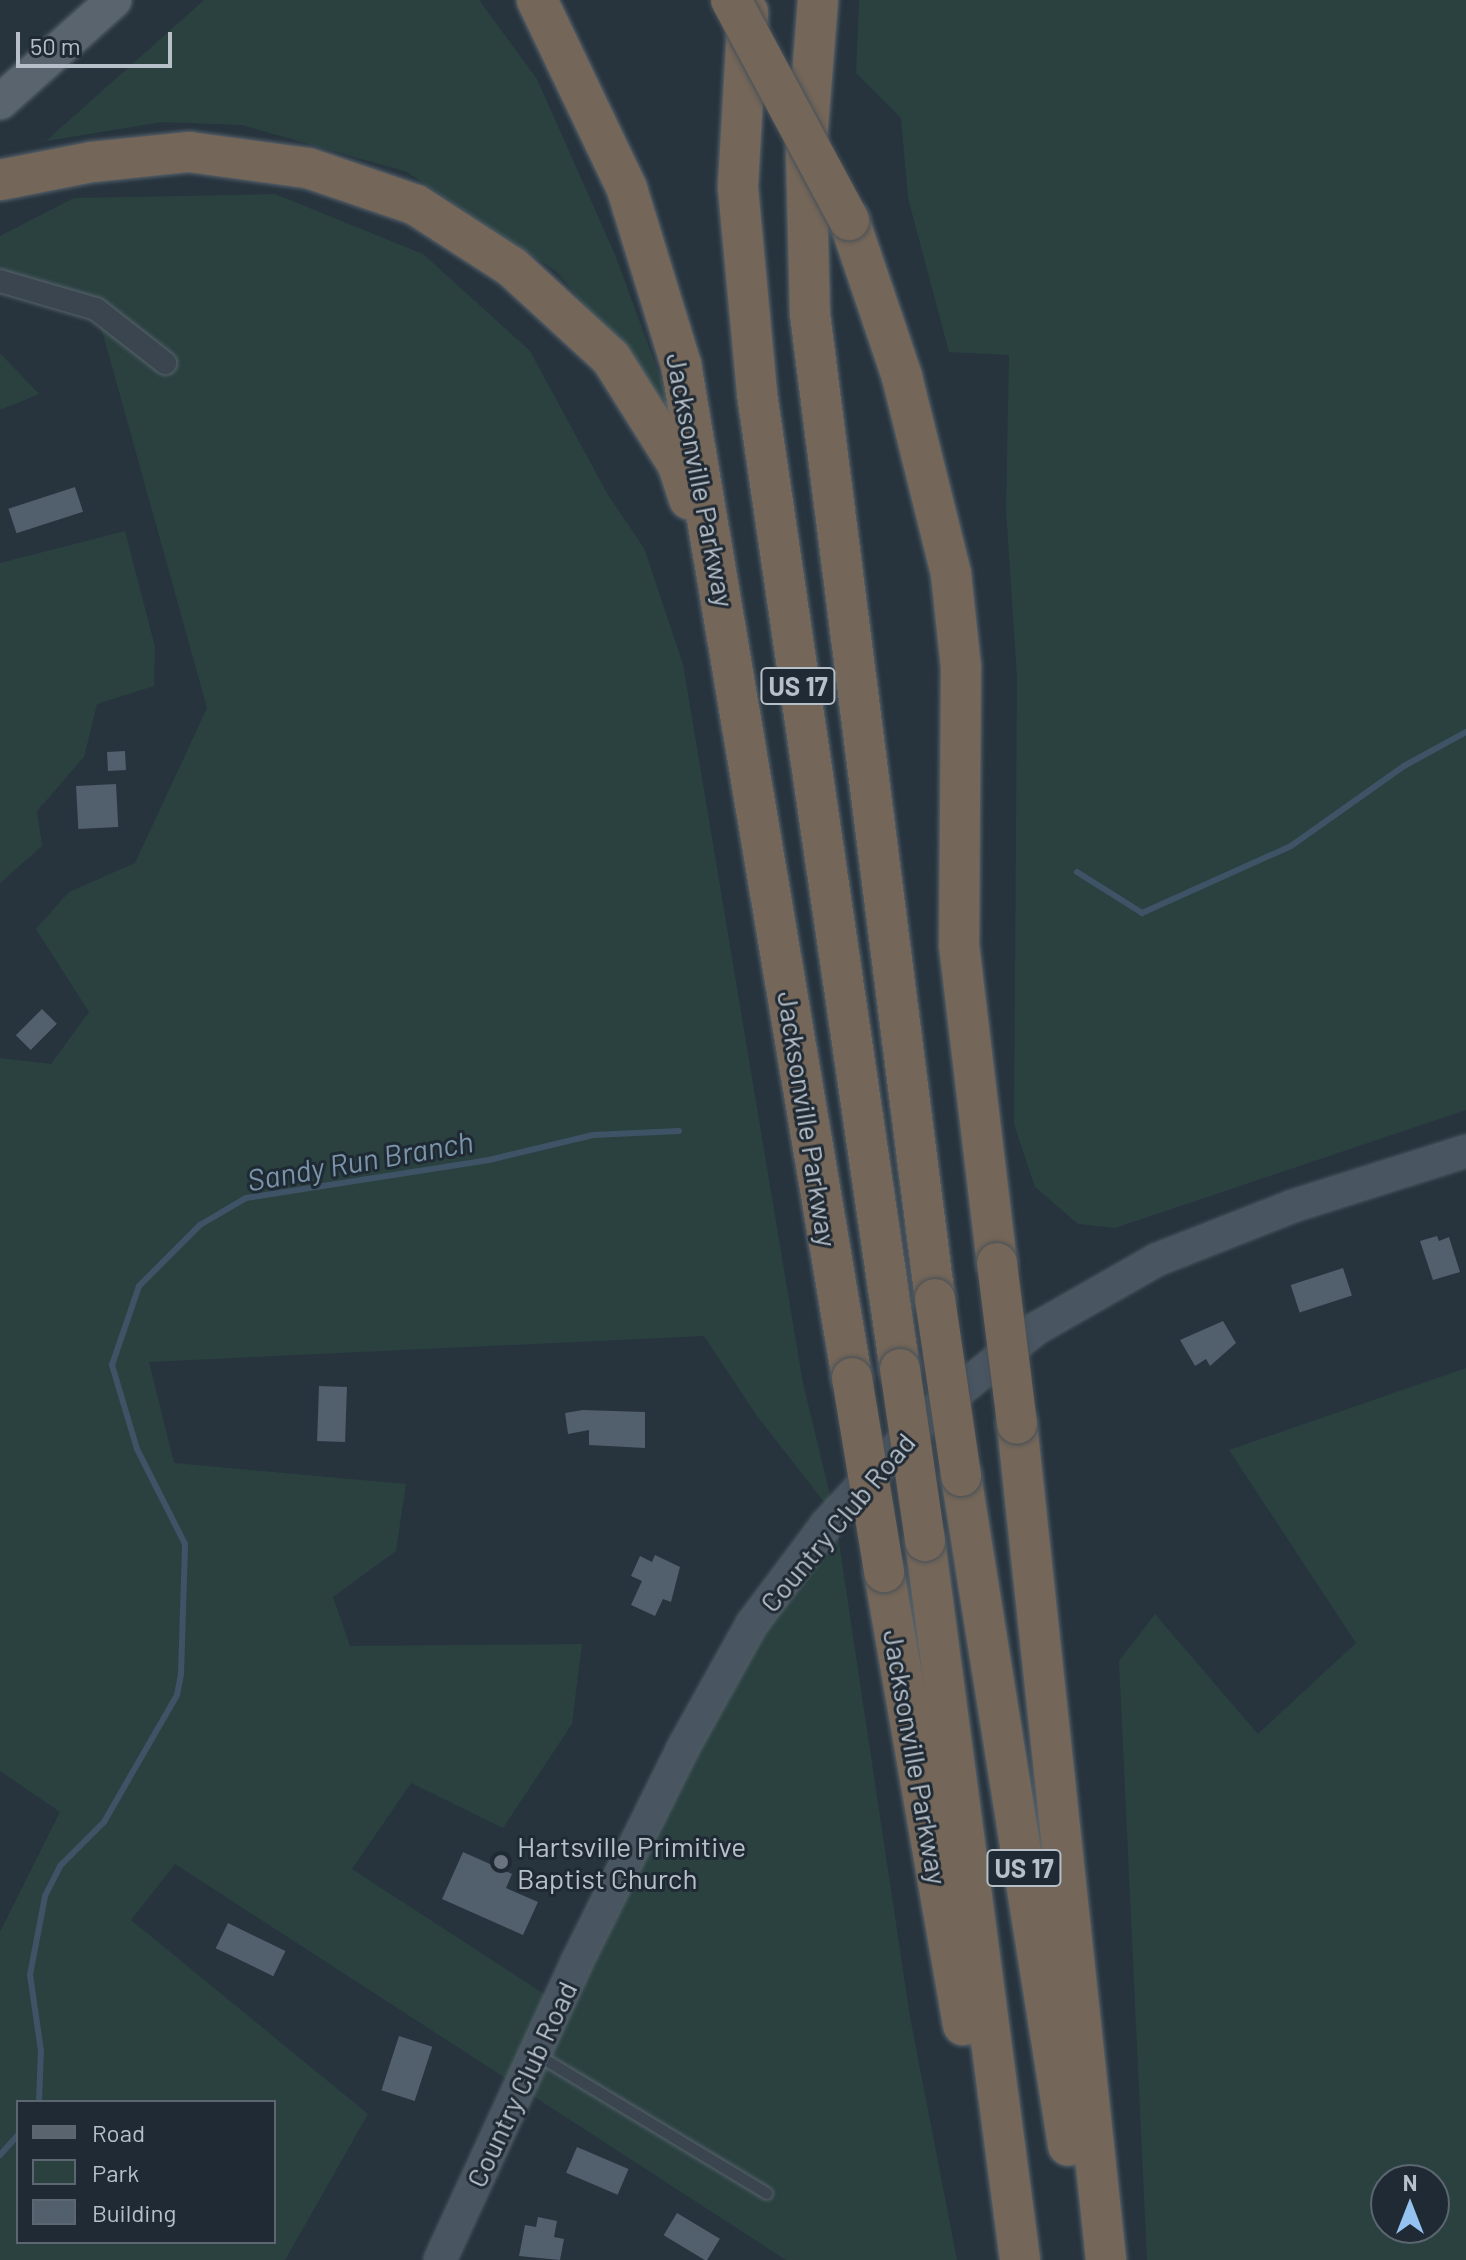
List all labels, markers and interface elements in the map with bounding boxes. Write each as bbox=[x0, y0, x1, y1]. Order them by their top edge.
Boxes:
scale bar bbox=[20, 16, 176, 66]
text: 50 m bbox=[30, 31, 81, 60]
street label: Jacksonville Parkway bbox=[660, 350, 742, 610]
road number: US 17 bbox=[760, 664, 836, 708]
street label: Jacksonville Parkway bbox=[771, 989, 845, 1249]
water label: Sandy Run Branch bbox=[244, 1122, 476, 1198]
street label: Country Club Road bbox=[752, 1426, 922, 1618]
street label: Jacksonville Parkway bbox=[877, 1627, 955, 1887]
place label: Hartsville Primitive Baptist Church bbox=[517, 1829, 746, 1895]
road number: US 17 bbox=[986, 1846, 1062, 1890]
marker: Hartsville Primitive Baptist Church bbox=[492, 1853, 510, 1871]
street label: Country Club Road bbox=[459, 1976, 583, 2192]
legend bbox=[16, 2100, 276, 2244]
text: Road bbox=[92, 2118, 145, 2147]
text: Park bbox=[92, 2158, 139, 2187]
north arrow bbox=[1370, 2164, 1450, 2244]
text: N bbox=[1403, 2169, 1417, 2195]
text: Building bbox=[92, 2198, 176, 2227]

